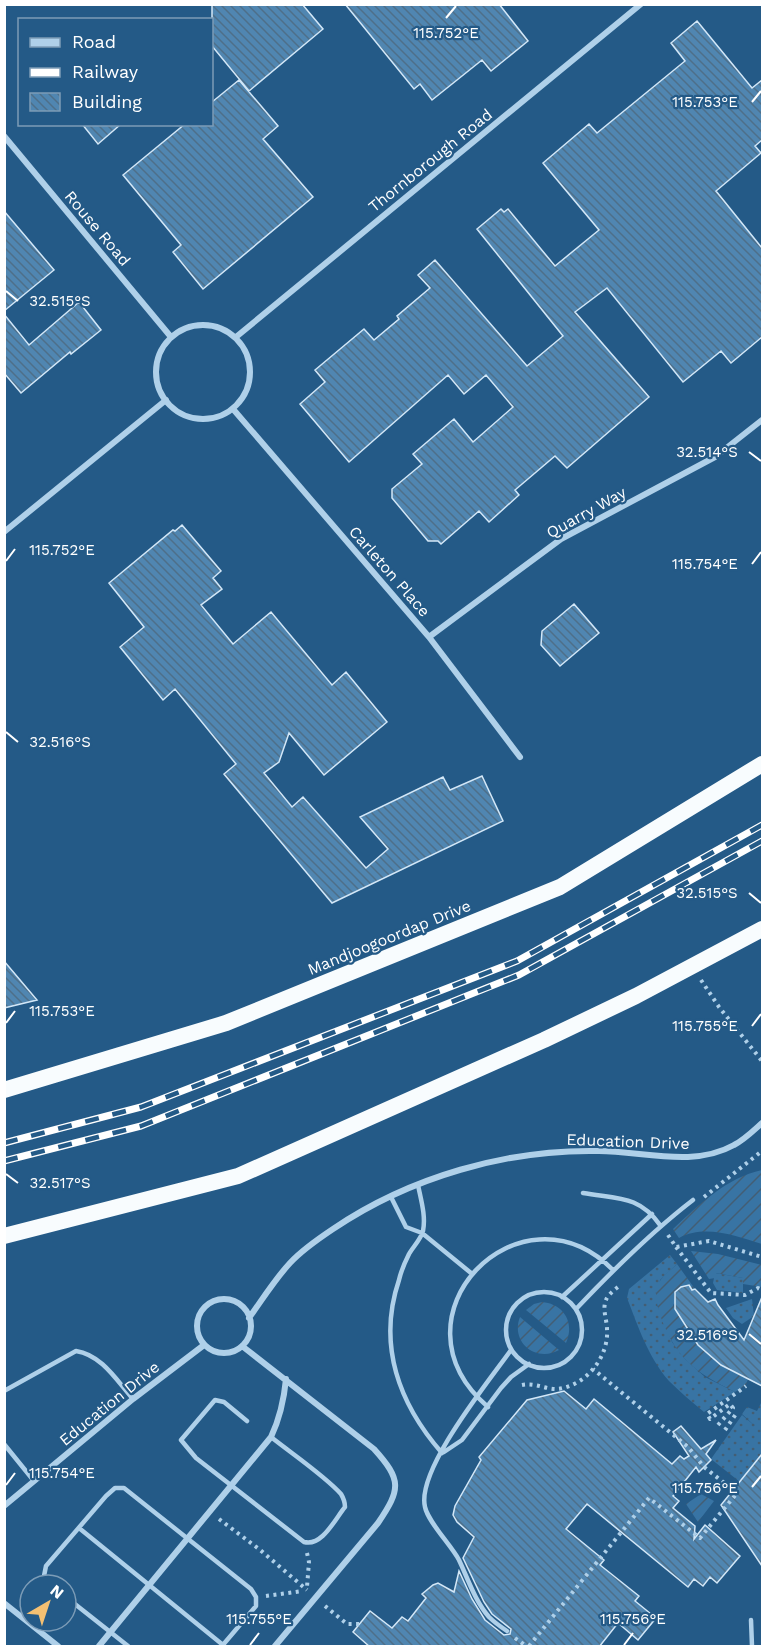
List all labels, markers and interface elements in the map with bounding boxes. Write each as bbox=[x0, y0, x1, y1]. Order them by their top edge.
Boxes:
legend bbox=[18, 18, 213, 126]
text: 115.752°E bbox=[413, 24, 479, 42]
text: Road bbox=[72, 31, 116, 52]
text: Railway bbox=[72, 61, 139, 82]
text: Building bbox=[72, 91, 142, 112]
text: 115.753°E bbox=[672, 93, 738, 111]
street label: Thornborough Road bbox=[365, 105, 496, 216]
street label: Rouse Road bbox=[61, 187, 134, 270]
text: 32.515°S bbox=[29, 292, 91, 310]
text: 32.514°S bbox=[676, 443, 738, 461]
street label: Quarry Way bbox=[543, 482, 630, 542]
street label: Carleton Place bbox=[345, 522, 434, 621]
text: 115.752°E bbox=[29, 541, 95, 559]
text: 115.754°E bbox=[672, 555, 738, 573]
text: 32.516°S bbox=[29, 733, 91, 751]
text: 32.515°S bbox=[676, 884, 738, 902]
street label: Mandjoogoordap Drive bbox=[305, 896, 474, 979]
text: 115.753°E bbox=[29, 1002, 95, 1020]
text: 115.755°E bbox=[672, 1017, 738, 1035]
street label: Education Drive bbox=[566, 1130, 690, 1153]
text: 32.517°S bbox=[30, 1174, 91, 1192]
text: 32.516°S bbox=[676, 1326, 738, 1344]
street label: Education Drive bbox=[55, 1357, 163, 1450]
text: 115.754°E bbox=[29, 1464, 95, 1482]
text: 115.756°E bbox=[672, 1479, 738, 1497]
north arrow bbox=[18, 1573, 78, 1633]
text: N bbox=[47, 1581, 68, 1603]
text: 115.755°E bbox=[226, 1610, 292, 1628]
text: 115.756°E bbox=[600, 1610, 666, 1628]

